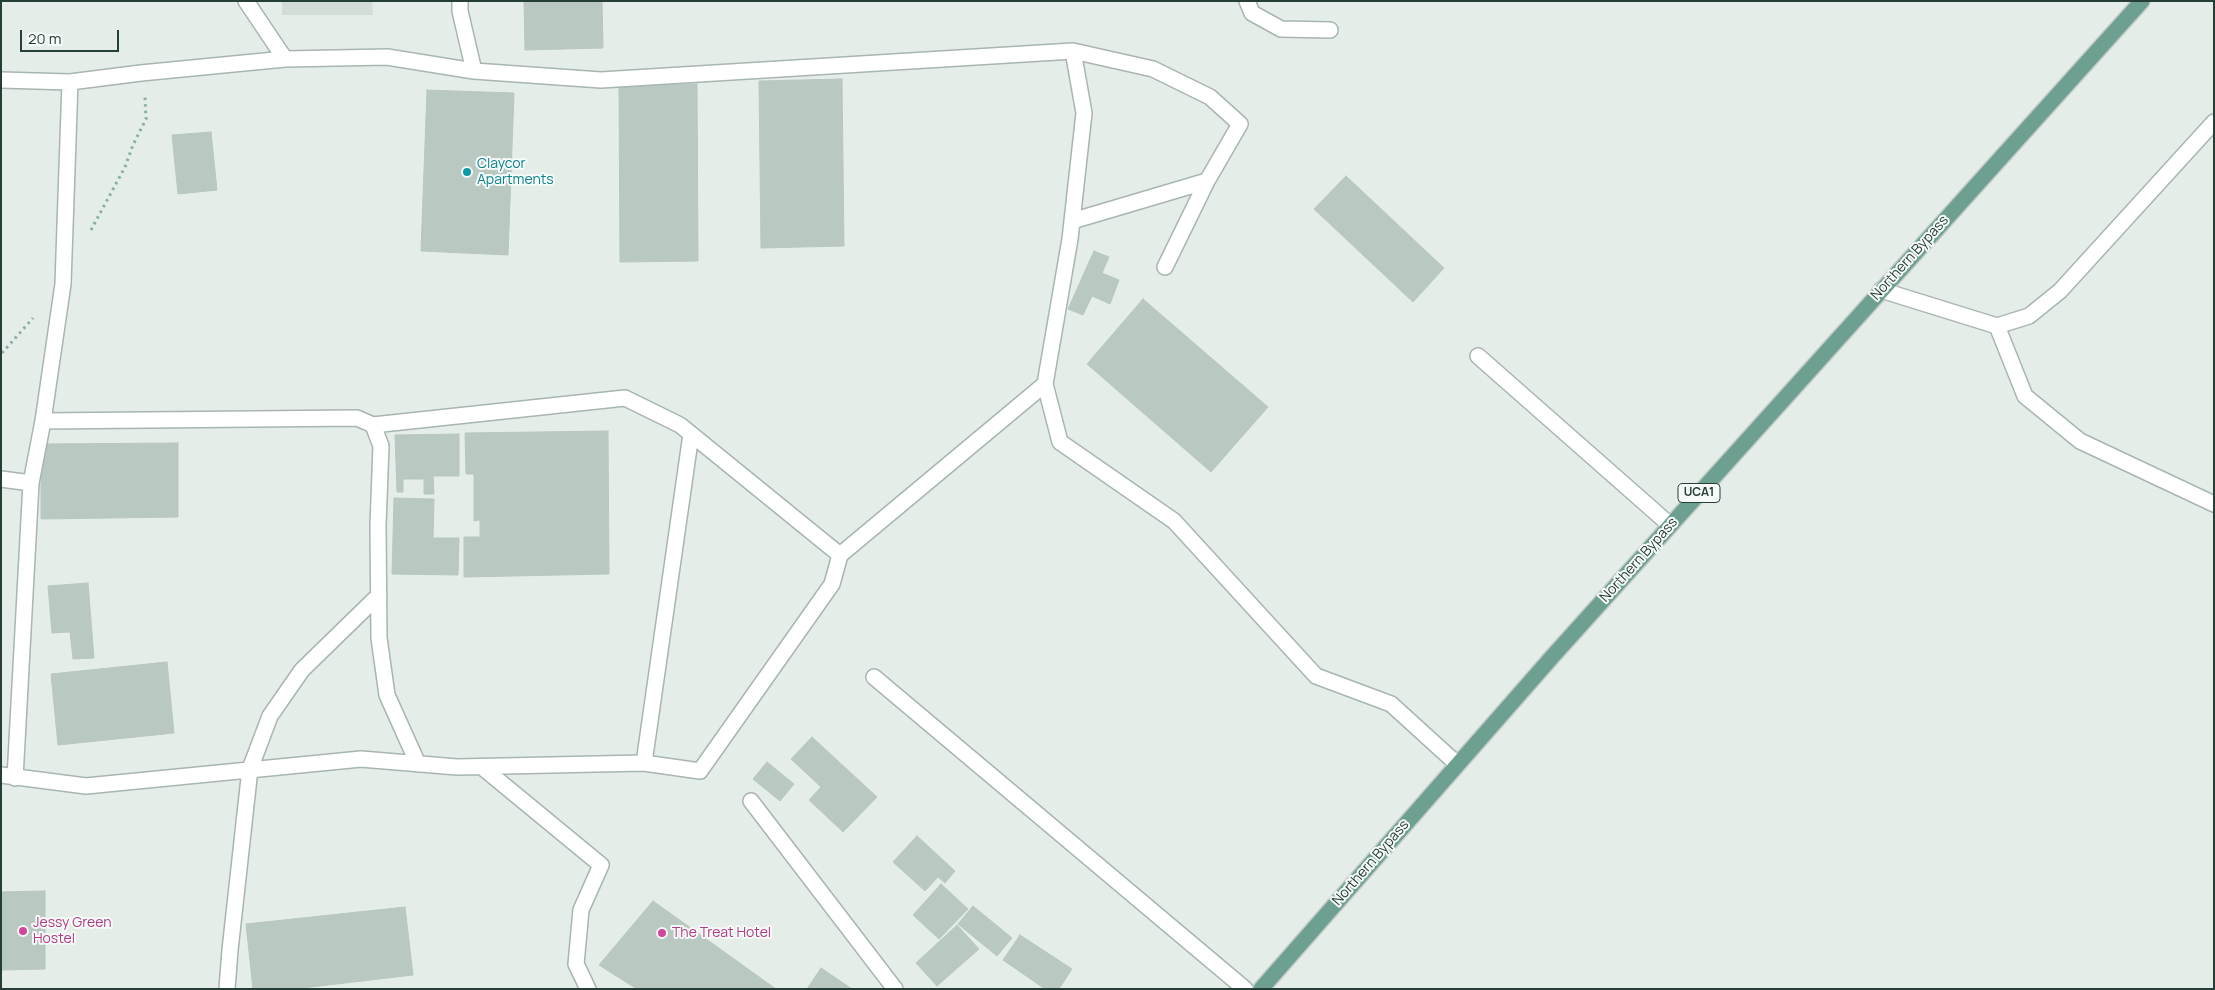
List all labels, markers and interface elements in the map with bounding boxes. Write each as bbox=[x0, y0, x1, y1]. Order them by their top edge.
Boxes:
scale bar bbox=[22, 20, 121, 52]
text: 20 m bbox=[28, 28, 61, 49]
place label: Claycor Apartments bbox=[477, 156, 554, 188]
marker: Claycor Apartments bbox=[461, 166, 473, 178]
street label: Northern Bypass bbox=[1868, 212, 1952, 304]
road number: UCA1 bbox=[1678, 483, 1720, 502]
street label: Northern Bypass bbox=[1597, 514, 1681, 606]
street label: Northern Bypass bbox=[1329, 817, 1413, 909]
place label: Jessy Green Hostel bbox=[33, 915, 112, 948]
marker: Jessy Green Hostel bbox=[17, 925, 29, 937]
place label: The Treat Hotel bbox=[672, 925, 771, 941]
marker: The Treat Hotel bbox=[656, 927, 668, 939]

